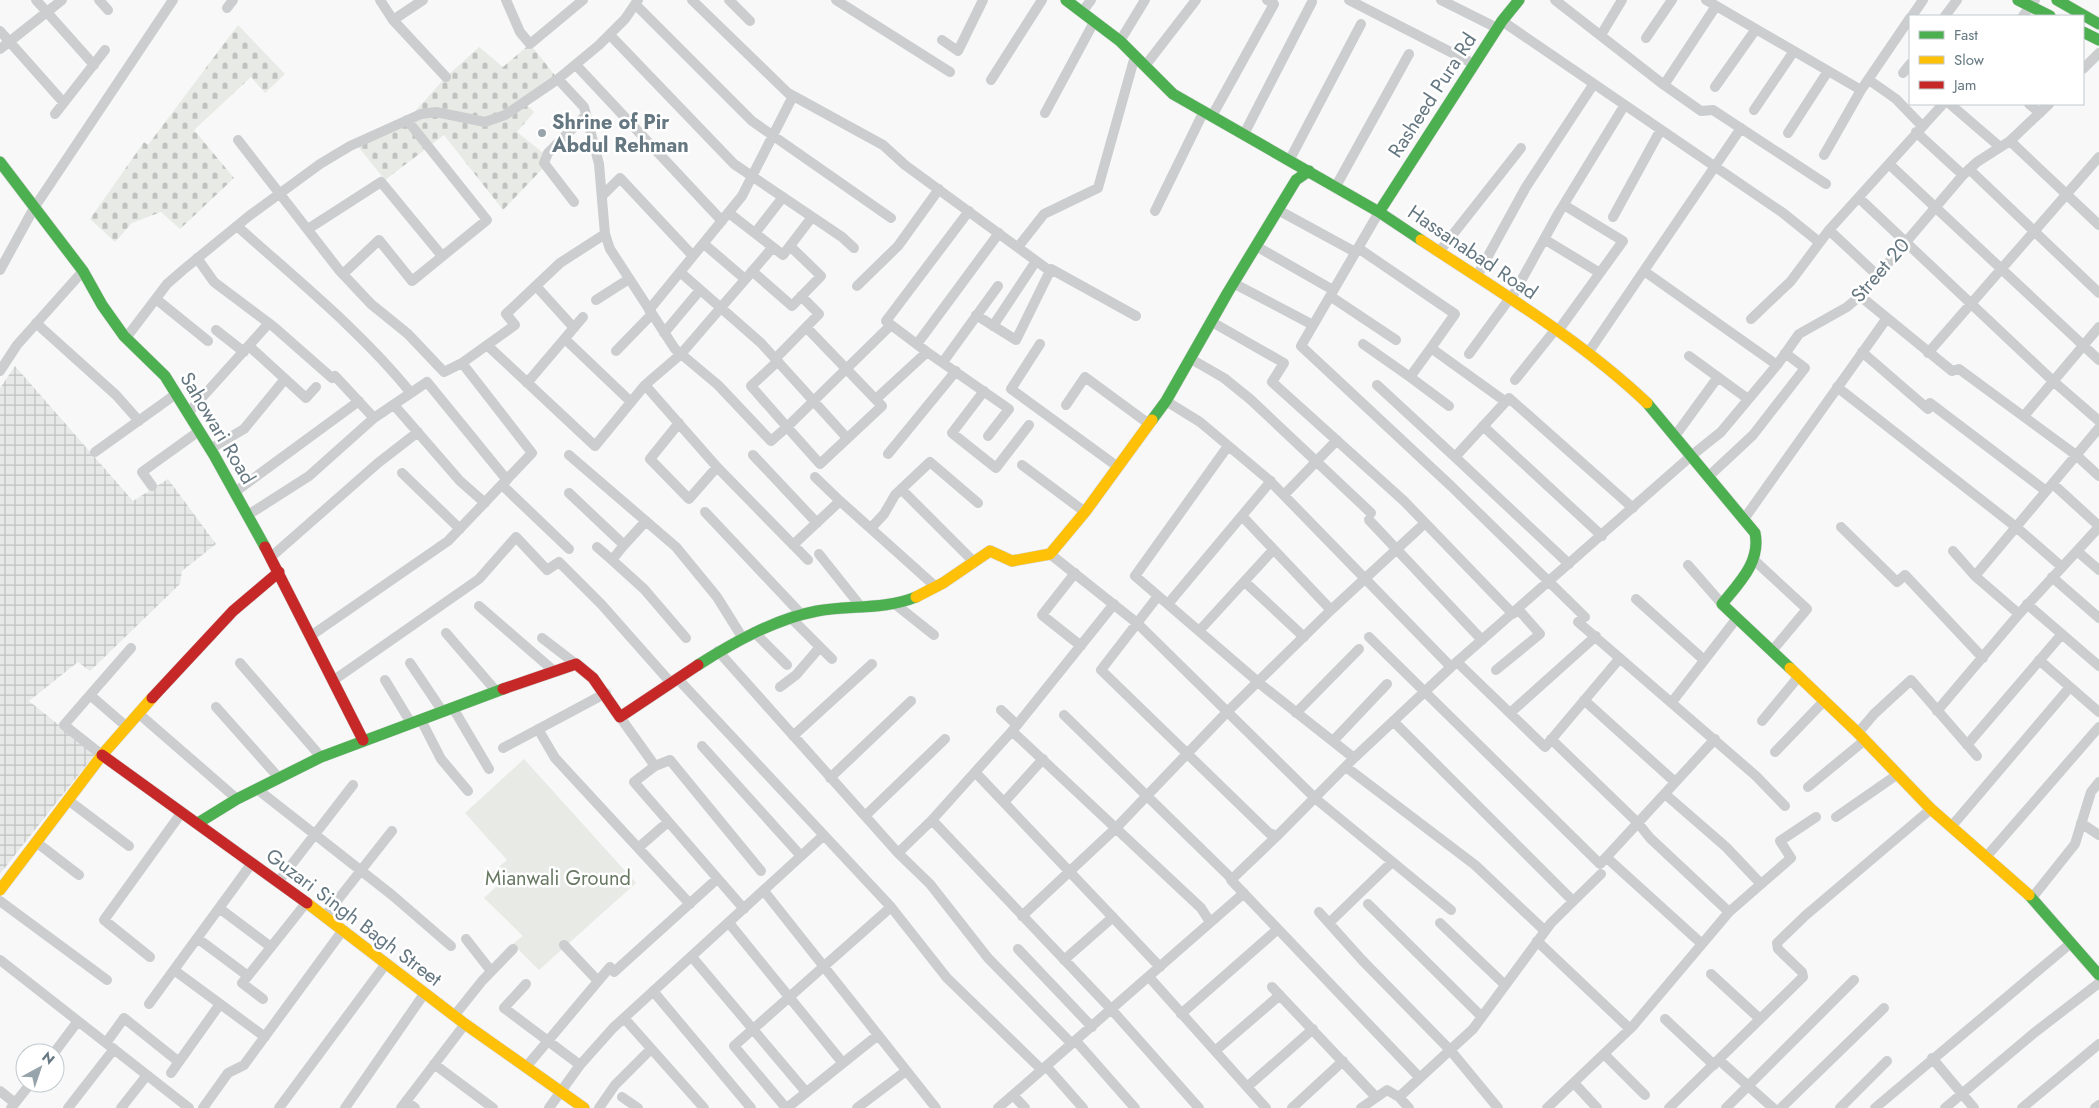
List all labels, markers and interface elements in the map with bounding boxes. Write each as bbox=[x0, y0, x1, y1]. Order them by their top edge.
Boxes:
legend bbox=[1909, 15, 2084, 105]
text: Fast bbox=[1954, 24, 1978, 46]
street label: Rasheed Pura Rd bbox=[1381, 27, 1484, 163]
text: Slow bbox=[1954, 49, 1985, 71]
text: Jam bbox=[1952, 74, 1977, 96]
place label: Shrine of Pir Abdul Rehman bbox=[551, 108, 689, 160]
marker: Shrine of Pir Abdul Rehman bbox=[536, 127, 548, 139]
street label: Hassanabad Road bbox=[1402, 198, 1544, 307]
street label: Street 20 bbox=[1844, 232, 1917, 309]
street label: Sahowari Road bbox=[173, 367, 262, 490]
street label: Guzari Singh Bagh Street bbox=[260, 841, 448, 993]
park label: Mianwali Ground bbox=[485, 864, 631, 893]
north arrow bbox=[15, 1043, 65, 1093]
text: N bbox=[38, 1047, 59, 1069]

